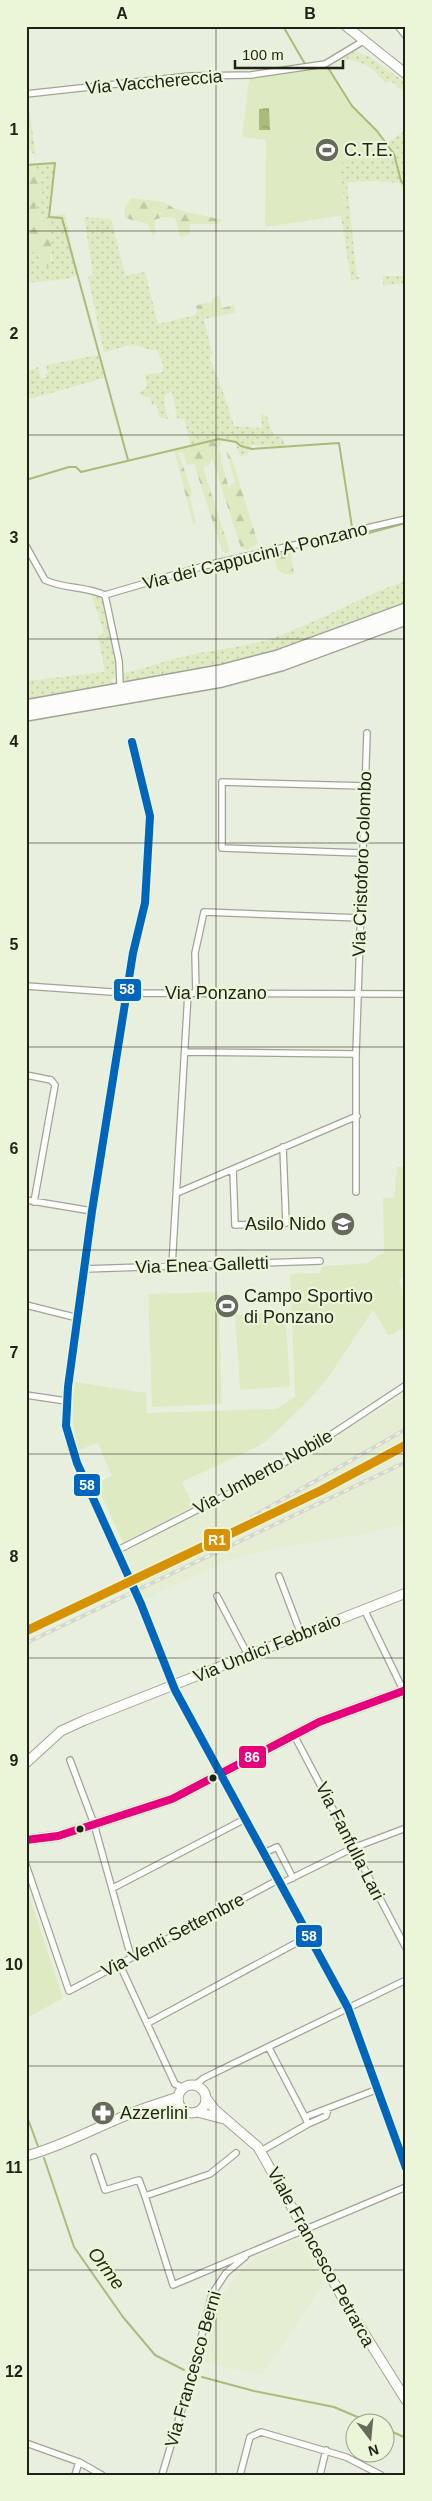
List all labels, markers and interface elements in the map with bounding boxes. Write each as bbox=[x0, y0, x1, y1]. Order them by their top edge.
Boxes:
text: A bbox=[116, 5, 128, 22]
text: B bbox=[304, 5, 316, 22]
scale bar bbox=[235, 38, 342, 70]
text: 100 m bbox=[242, 46, 284, 63]
street label: Via Vacchereccia bbox=[85, 66, 224, 98]
text: 1 bbox=[10, 121, 19, 138]
sports icon: C.T.E. bbox=[314, 137, 340, 163]
place label: C.T.E. bbox=[344, 140, 393, 160]
text: 2 bbox=[10, 325, 19, 342]
street label: Via dei Cappucini A Ponzano bbox=[141, 518, 369, 594]
text: 3 bbox=[10, 529, 19, 546]
text: 4 bbox=[10, 733, 19, 750]
street label: Via Cristoforo Colombo bbox=[349, 771, 375, 957]
text: 5 bbox=[10, 936, 19, 953]
line badge: 58 bbox=[113, 978, 142, 1002]
text: 58 bbox=[119, 981, 135, 997]
street label: Via Ponzano bbox=[165, 983, 267, 1003]
text: 6 bbox=[10, 1140, 19, 1157]
school or university icon: Asilo Nido bbox=[330, 1211, 356, 1237]
place label: Asilo Nido bbox=[245, 1214, 326, 1234]
street label: Via Enea Galletti bbox=[135, 1253, 269, 1277]
place label: Campo Sportivo di Ponzano bbox=[244, 1286, 373, 1327]
sports icon: Campo Sportivo di Ponzano bbox=[214, 1293, 240, 1319]
text: 7 bbox=[10, 1344, 19, 1361]
street label: Via Umberto Nobile bbox=[190, 1425, 336, 1519]
line badge: 58 bbox=[73, 1473, 101, 1497]
text: 58 bbox=[79, 1477, 95, 1493]
line badge: R1 bbox=[203, 1528, 231, 1552]
text: R1 bbox=[208, 1532, 226, 1548]
text: 8 bbox=[10, 1548, 19, 1565]
street label: Via Undici Febbraio bbox=[191, 1609, 343, 1687]
line badge: 86 bbox=[238, 1745, 267, 1769]
text: 86 bbox=[244, 1749, 260, 1765]
text: 9 bbox=[10, 1752, 19, 1769]
unlabelled marker bbox=[208, 1773, 218, 1783]
street label: Via Fanfulla Lari bbox=[312, 1779, 388, 1903]
unlabelled marker bbox=[75, 1824, 85, 1834]
street label: Via Venti Settembre bbox=[98, 1889, 248, 1981]
line badge: 58 bbox=[295, 1924, 323, 1948]
text: 58 bbox=[301, 1928, 317, 1944]
text: 10 bbox=[5, 1956, 23, 1973]
pharmacy icon: Azzerlini bbox=[90, 2100, 116, 2126]
place label: Azzerlini bbox=[120, 2103, 188, 2123]
text: 11 bbox=[6, 2159, 23, 2176]
street label: Viale Francesco Petrarca bbox=[263, 2164, 379, 2351]
water label: Orme bbox=[84, 2243, 129, 2294]
street label: Via Francesco Berni bbox=[161, 2289, 225, 2449]
text: 12 bbox=[5, 2363, 23, 2380]
north arrow bbox=[344, 2414, 394, 2464]
text: N bbox=[367, 2441, 381, 2460]

